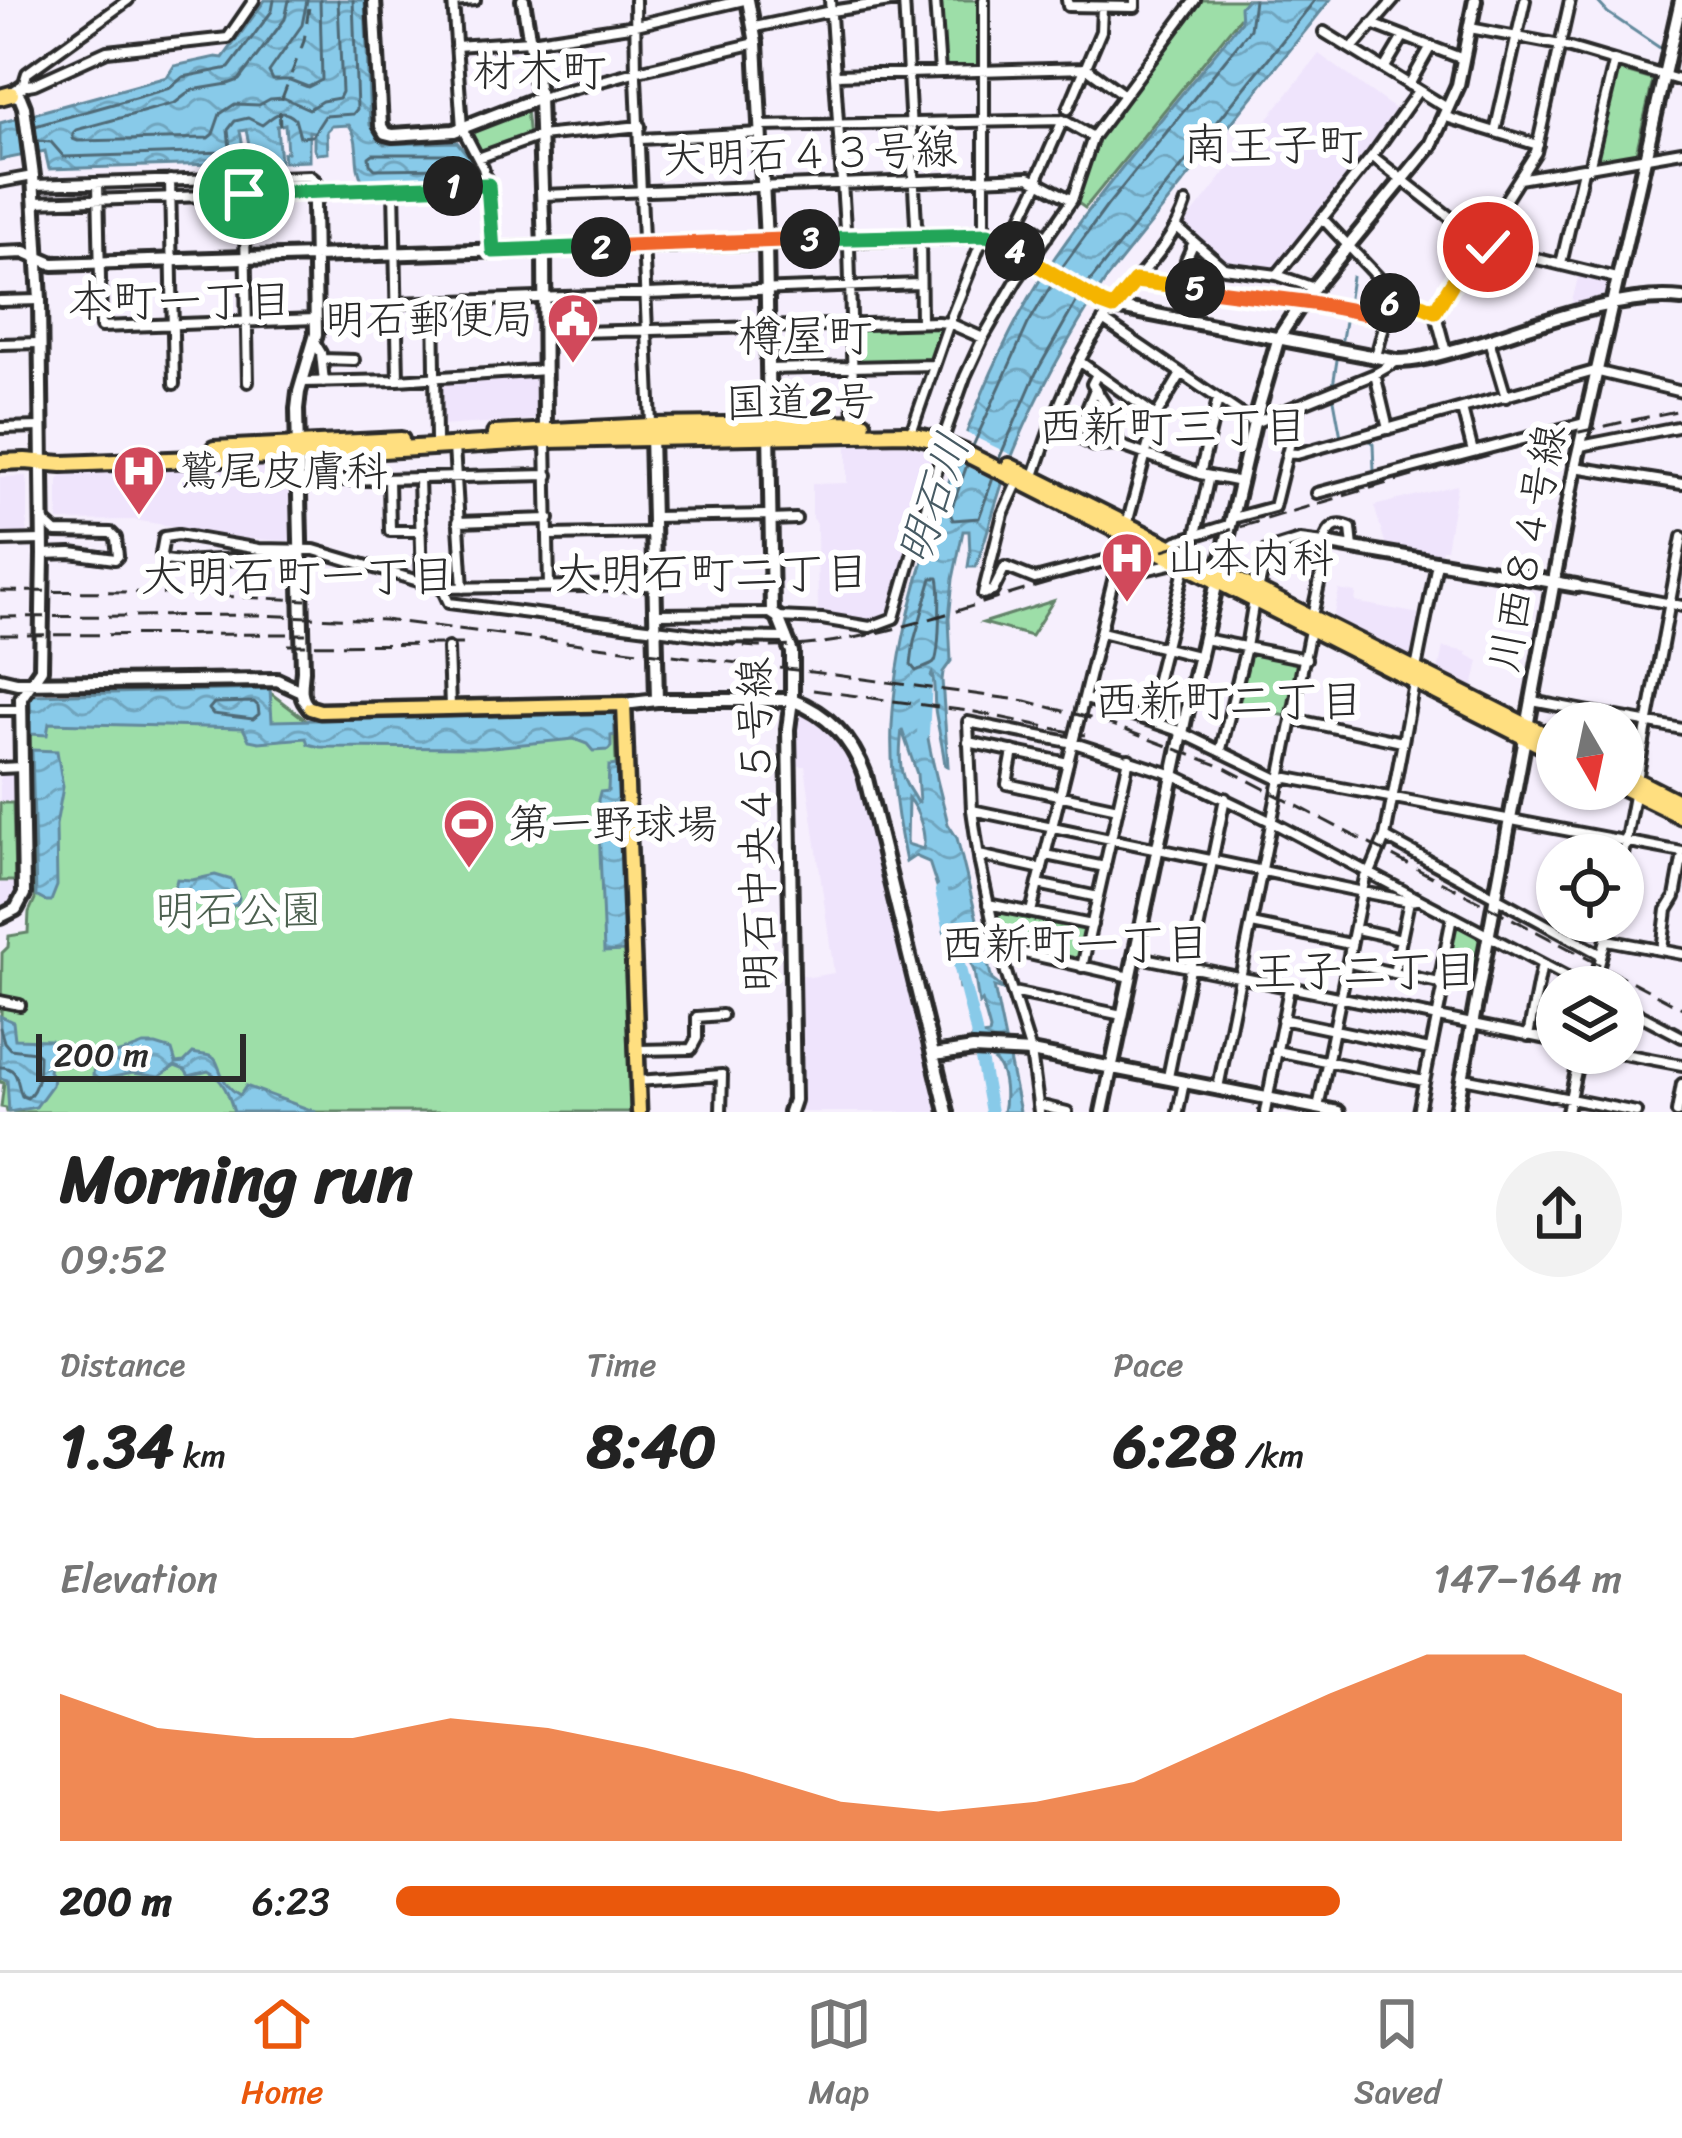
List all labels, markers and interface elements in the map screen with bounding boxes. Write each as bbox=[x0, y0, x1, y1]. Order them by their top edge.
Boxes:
district label: 材木町 bbox=[471, 31, 607, 111]
district label: 南王子町 bbox=[1183, 105, 1363, 185]
street label: 大明石４３号線 bbox=[662, 112, 958, 196]
pin bbox=[193, 143, 295, 245]
pin: 1 bbox=[423, 156, 483, 216]
text: 1 bbox=[446, 157, 460, 215]
icon: arrive bbox=[211, 161, 277, 227]
pin bbox=[1437, 196, 1539, 298]
pin: 3 bbox=[780, 209, 840, 269]
text: 3 bbox=[801, 210, 819, 268]
icon: check bbox=[1455, 214, 1521, 280]
pin: 2 bbox=[571, 217, 631, 277]
text: 2 bbox=[591, 218, 611, 276]
pin: 4 bbox=[985, 221, 1045, 281]
text: 4 bbox=[1005, 222, 1025, 280]
pin: 5 bbox=[1165, 258, 1225, 318]
text: 5 bbox=[1185, 259, 1205, 317]
district label: 本町一丁目 bbox=[67, 261, 293, 341]
pin: 6 bbox=[1360, 273, 1420, 333]
text: 6 bbox=[1381, 274, 1399, 332]
place label: 明石郵便局 bbox=[324, 282, 534, 356]
public building icon: 明石郵便局 bbox=[545, 291, 601, 365]
district label: 樽屋町 bbox=[737, 296, 873, 376]
street label: 国道2号 bbox=[724, 364, 876, 440]
district label: 西新町三丁目 bbox=[1038, 387, 1308, 467]
street label: 川西８４号線 bbox=[1467, 417, 1587, 679]
water label: 明石川 bbox=[873, 422, 993, 576]
place label: 鷲尾皮膚科 bbox=[178, 434, 388, 508]
hospital icon: 鷲尾皮膚科 bbox=[111, 443, 167, 517]
place label: 山本内科 bbox=[1166, 521, 1334, 595]
hospital icon: 山本内科 bbox=[1099, 530, 1155, 604]
district label: 大明石町二丁目 bbox=[554, 533, 870, 613]
district label: 大明石町一丁目 bbox=[140, 536, 456, 616]
street label: 明石中央４５号線 bbox=[717, 656, 797, 994]
district label: 西新町二丁目 bbox=[1094, 661, 1364, 741]
north arrow bbox=[1536, 702, 1644, 810]
map controls bbox=[1536, 702, 1644, 1074]
place label: 第一野球場 bbox=[508, 787, 718, 861]
sports icon: 第一野球場 bbox=[441, 796, 497, 870]
button: locate bbox=[1536, 834, 1644, 942]
park label: 明石公園 bbox=[154, 873, 322, 947]
district label: 西新町一丁目 bbox=[940, 904, 1210, 984]
district label: 王子二丁目 bbox=[1252, 931, 1478, 1011]
button: layers bbox=[1536, 966, 1644, 1074]
text: 200 m bbox=[54, 1026, 149, 1084]
scale bar bbox=[36, 1028, 246, 1081]
text: Morning run bbox=[60, 1121, 413, 1238]
button: share bbox=[1496, 1151, 1622, 1277]
text: 09:52 bbox=[60, 1225, 167, 1294]
text: Distance bbox=[60, 1336, 185, 1394]
text: Time bbox=[587, 1336, 656, 1394]
text: Pace bbox=[1113, 1336, 1183, 1394]
text: 1.34 bbox=[60, 1394, 174, 1500]
text: 8:40 bbox=[587, 1394, 716, 1500]
text: 6:28 bbox=[1113, 1394, 1236, 1500]
text: km bbox=[174, 1427, 226, 1485]
text: /km bbox=[1236, 1427, 1304, 1485]
text: Elevation bbox=[60, 1544, 218, 1613]
text: 147–164 m bbox=[1433, 1544, 1622, 1613]
text: 200 m bbox=[60, 1867, 172, 1936]
text: 6:23 bbox=[252, 1867, 330, 1936]
tab: Home bbox=[241, 1991, 324, 2121]
tab: Map bbox=[806, 1991, 872, 2121]
tab: Saved bbox=[1354, 1991, 1441, 2121]

